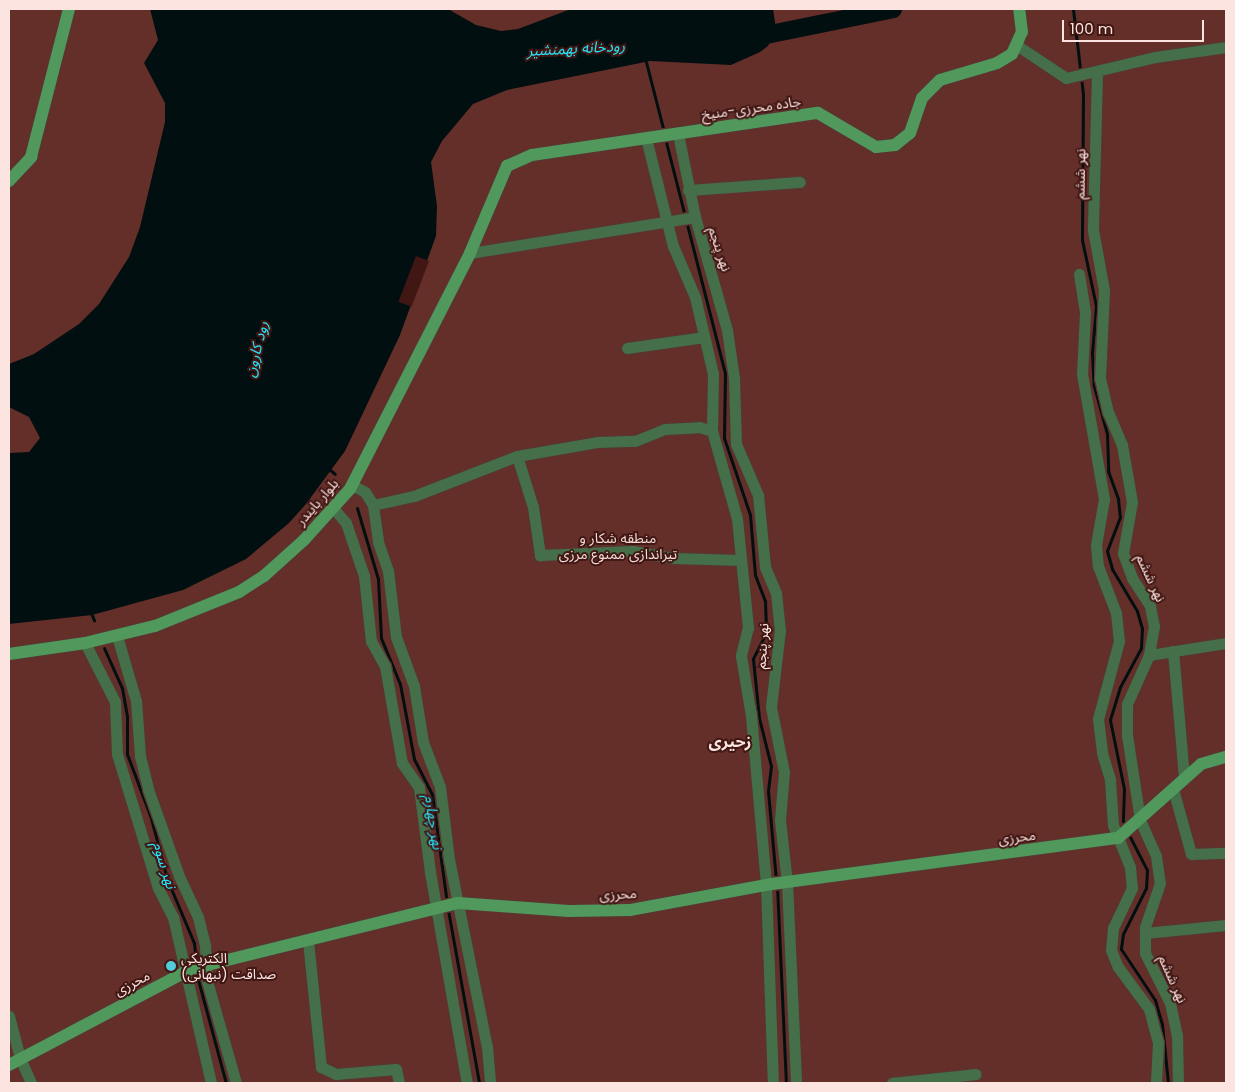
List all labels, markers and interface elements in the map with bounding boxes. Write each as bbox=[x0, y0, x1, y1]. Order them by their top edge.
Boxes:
scale bar bbox=[1065, 10, 1208, 42]
text: 100 m bbox=[1070, 18, 1113, 39]
water label: رودخانه بهمنشیر bbox=[527, 36, 625, 60]
street label: جاده محرزی-منیخ bbox=[700, 93, 802, 123]
street label: نهر ششم bbox=[1071, 148, 1089, 200]
street label: نهر پنجم bbox=[705, 225, 735, 273]
water label: رود کارون bbox=[240, 319, 272, 379]
street label: بلوار بایندر bbox=[292, 475, 342, 529]
park label: منطقه شکار و تیراندازی ممنوع مرزی bbox=[559, 530, 677, 562]
street label: نهر ششم bbox=[1133, 551, 1169, 605]
street label: نهر پنجم bbox=[752, 623, 772, 669]
district label: زحیری bbox=[709, 732, 751, 752]
water label: نهر چهارم bbox=[421, 793, 447, 851]
street label: محرزی bbox=[997, 826, 1037, 848]
water label: نهر سوم bbox=[149, 839, 181, 891]
street label: محرزی bbox=[599, 885, 637, 903]
place label: الکتریکی صداقت (نبهانی) bbox=[181, 950, 276, 982]
street label: نهر ششم bbox=[1155, 952, 1191, 1006]
marker: الکتریکی صداقت (نبهانی) bbox=[165, 960, 177, 972]
street label: محرزی bbox=[111, 967, 153, 999]

